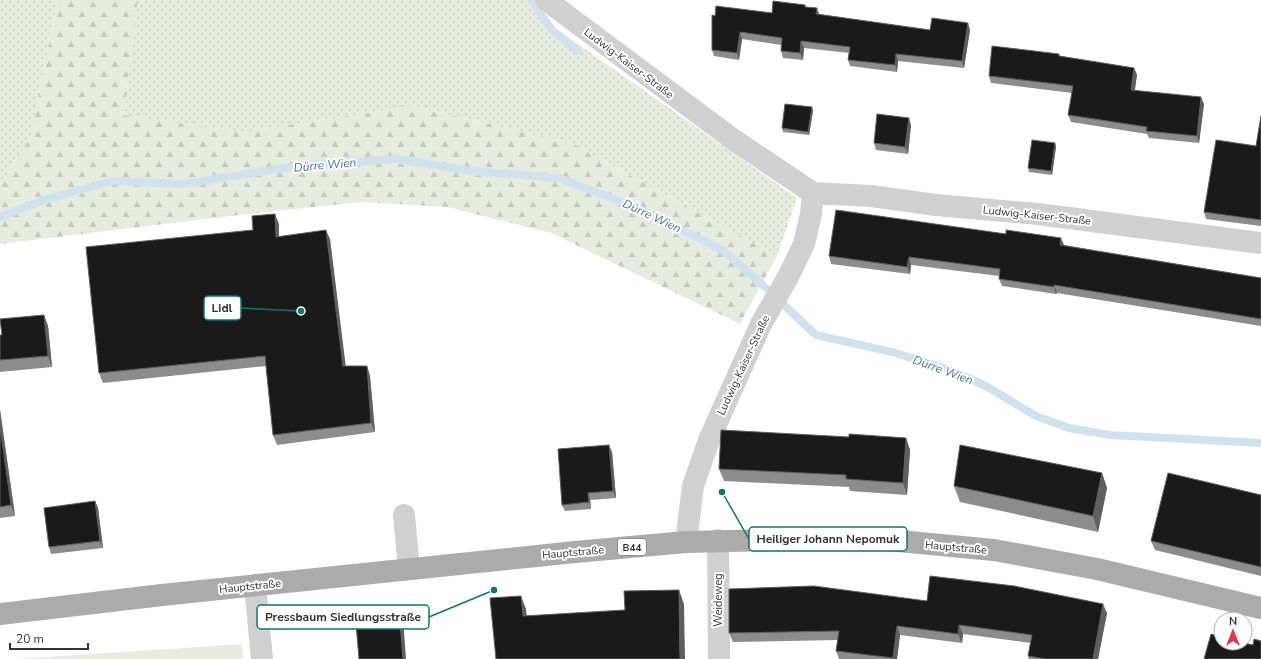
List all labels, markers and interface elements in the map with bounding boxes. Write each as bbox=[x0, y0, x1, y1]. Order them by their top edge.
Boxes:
street label: Ludwig-Kaiser-Straße bbox=[581, 25, 677, 102]
water label: Dürre Wien bbox=[293, 154, 357, 176]
water label: Dürre Wien bbox=[620, 195, 684, 237]
street label: Ludwig-Kaiser-Straße bbox=[982, 202, 1092, 229]
callout: Lidl bbox=[204, 296, 241, 320]
text: Lidl bbox=[212, 300, 233, 316]
street label: Ludwig-Kaiser-Straße bbox=[714, 313, 773, 418]
water label: Dürre Wien bbox=[911, 352, 975, 388]
callout: Heiliger Johann Nepomuk bbox=[749, 527, 907, 551]
text: Heiliger Johann Nepomuk bbox=[757, 531, 900, 547]
street label: Hauptstraße bbox=[924, 537, 988, 558]
road number: B44 bbox=[618, 539, 646, 555]
street label: Hauptstraße bbox=[542, 542, 605, 563]
street label: Weideweg bbox=[711, 573, 726, 627]
street label: Hauptstraße bbox=[218, 576, 282, 597]
callout: Pressbaum Siedlungsstraße bbox=[257, 605, 429, 629]
text: Pressbaum Siedlungsstraße bbox=[265, 609, 422, 625]
north arrow bbox=[1213, 611, 1253, 651]
text: N bbox=[1229, 614, 1237, 629]
scale bar bbox=[10, 625, 88, 651]
text: 20 m bbox=[16, 631, 44, 647]

